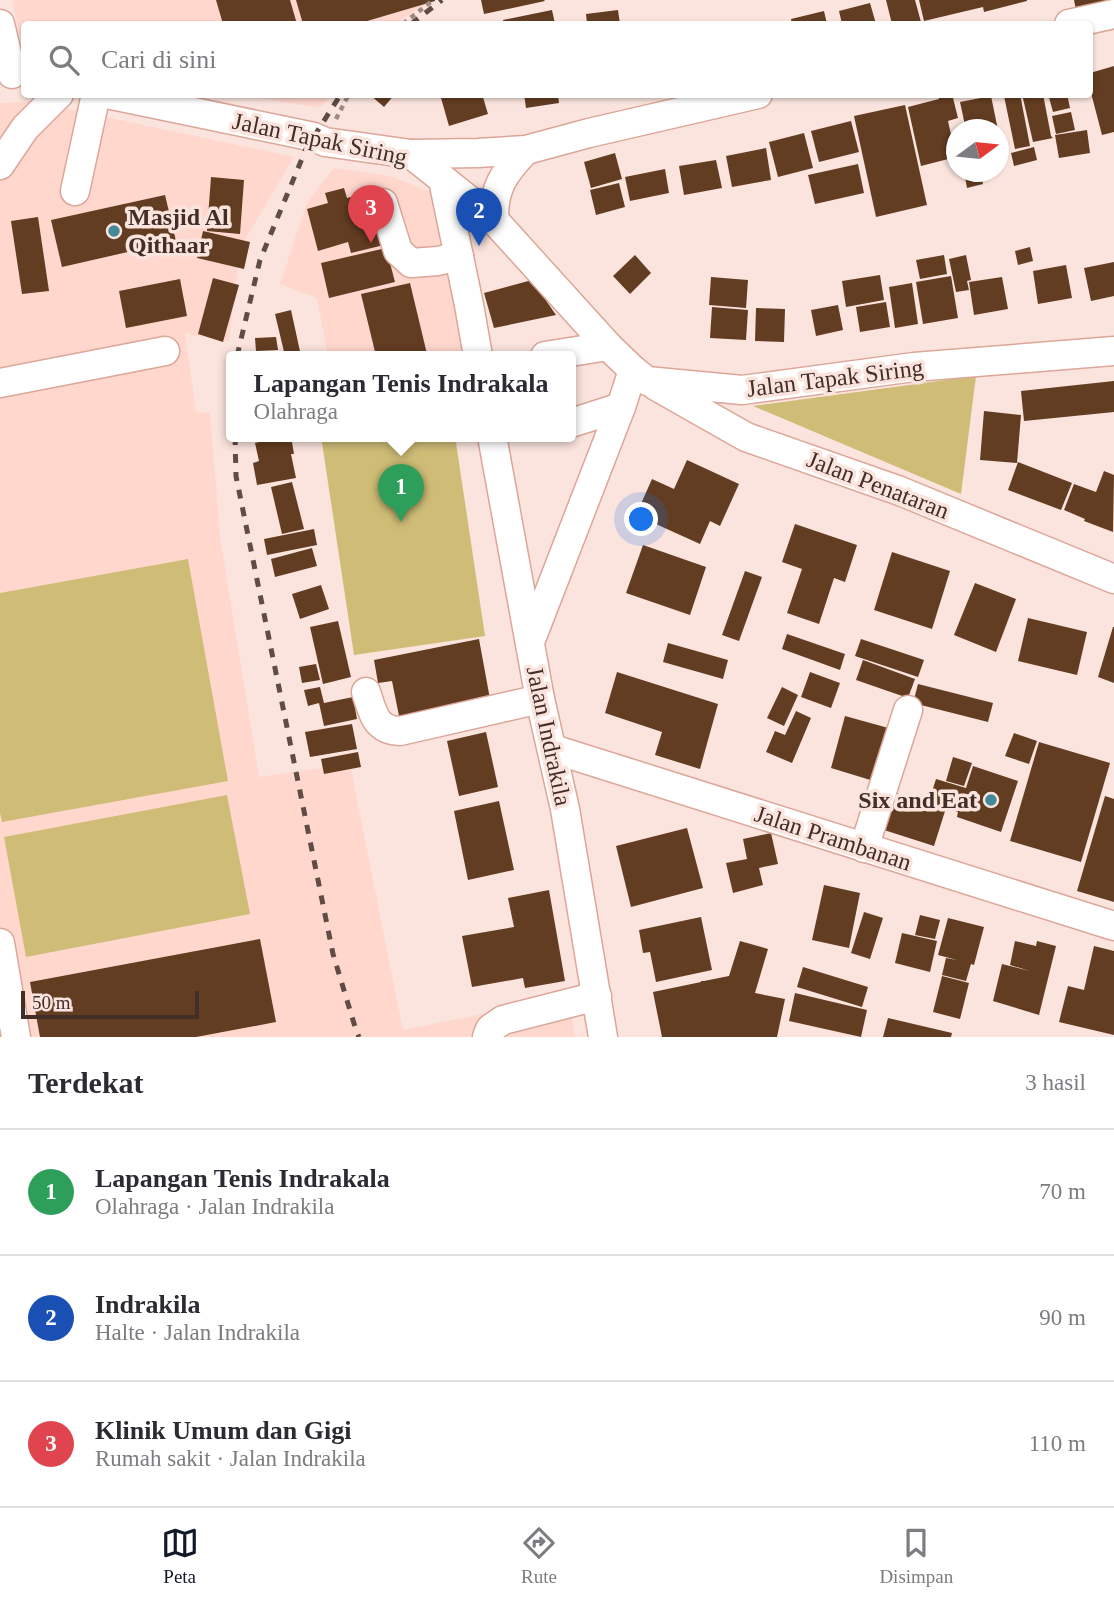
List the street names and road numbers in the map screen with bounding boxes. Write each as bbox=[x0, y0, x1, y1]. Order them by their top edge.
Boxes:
street label: Jalan Tapak Siring bbox=[230, 108, 410, 170]
street label: Jalan Tapak Siring bbox=[745, 354, 925, 402]
street label: Jalan Penataran bbox=[803, 446, 953, 524]
street label: Jalan Indrakila bbox=[522, 664, 577, 808]
street label: Jalan Prambanan bbox=[751, 800, 915, 876]

